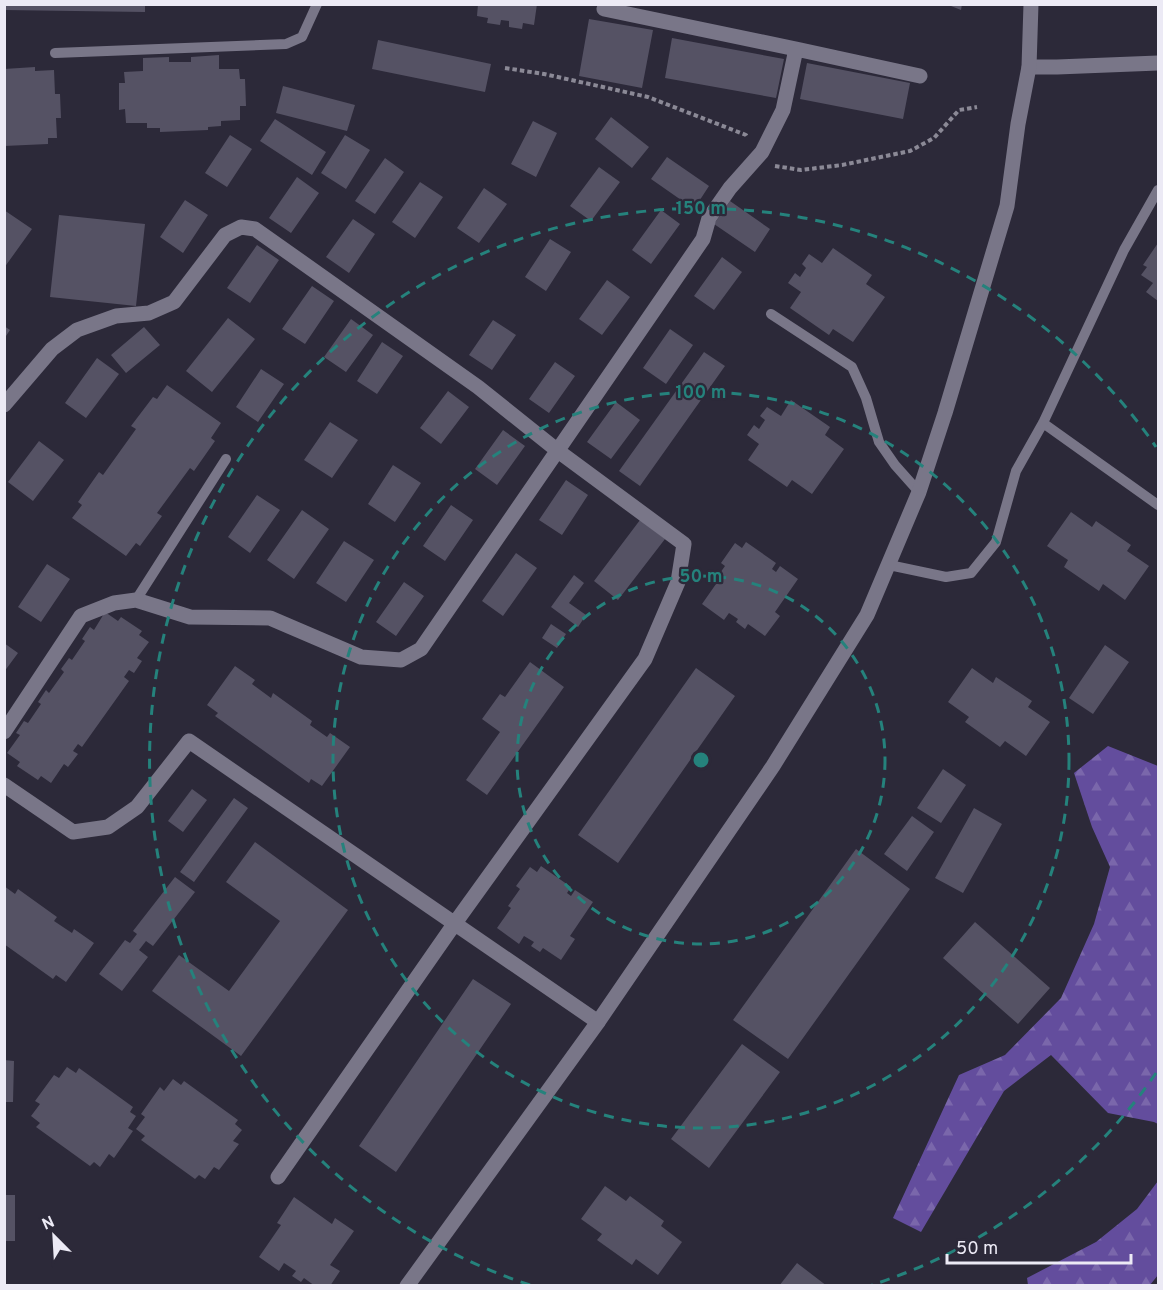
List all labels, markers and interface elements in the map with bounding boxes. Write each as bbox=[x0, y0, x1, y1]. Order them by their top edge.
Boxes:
text: 150 m bbox=[676, 198, 726, 221]
text: 100 m bbox=[675, 382, 727, 405]
text: 50 m bbox=[679, 566, 723, 589]
centre of rings bbox=[691, 750, 711, 770]
north arrow bbox=[24, 1206, 84, 1266]
text: N bbox=[39, 1213, 58, 1236]
scale bar bbox=[947, 1227, 1132, 1265]
text: 50 m bbox=[956, 1238, 998, 1261]

